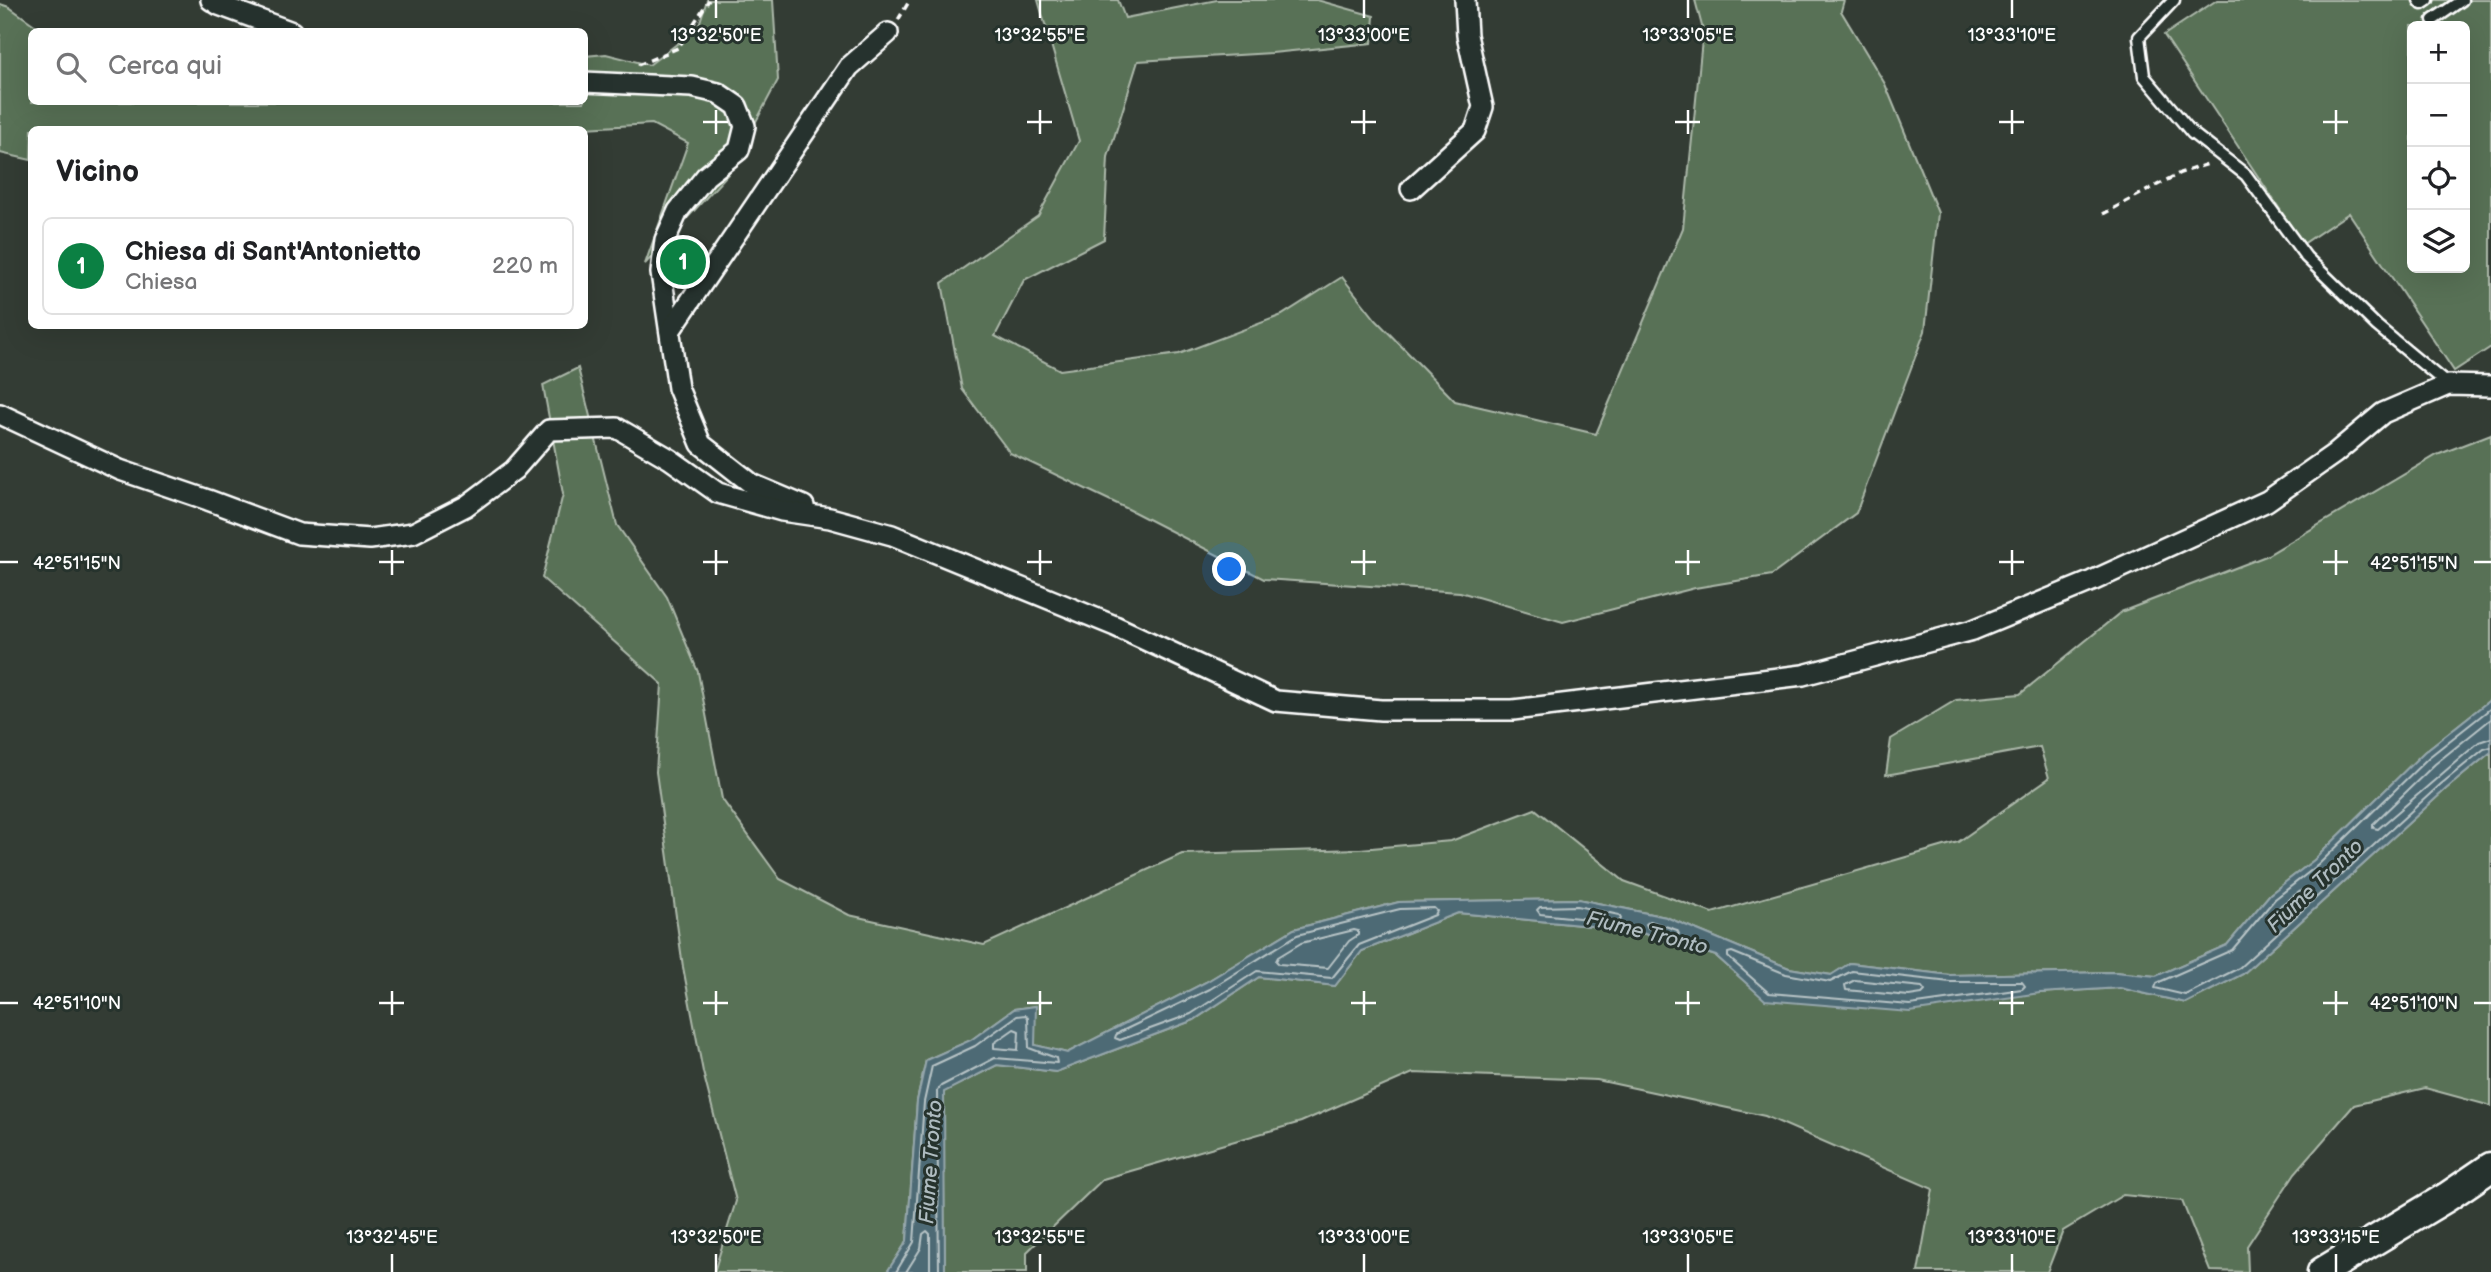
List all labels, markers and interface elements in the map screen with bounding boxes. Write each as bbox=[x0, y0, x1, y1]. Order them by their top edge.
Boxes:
map controls bbox=[2407, 21, 2470, 273]
button: + bbox=[2407, 21, 2470, 84]
text: 13°32'50"E bbox=[670, 25, 762, 46]
text: 13°32'55"E bbox=[995, 25, 1086, 46]
text: 13°33'00"E bbox=[1318, 25, 1410, 46]
text: 13°33'05"E bbox=[1642, 25, 1734, 46]
text: 13°33'10"E bbox=[1968, 25, 2056, 46]
search box bbox=[28, 28, 588, 105]
icon: search bbox=[52, 48, 90, 86]
text: Cerca qui bbox=[108, 51, 222, 82]
button: − bbox=[2407, 84, 2470, 147]
button: locate bbox=[2407, 147, 2470, 210]
text: Vicino bbox=[56, 154, 139, 190]
button: layers bbox=[2407, 210, 2470, 273]
pin: 1 bbox=[660, 236, 706, 288]
text: Chiesa di Sant'Antonietto bbox=[125, 237, 421, 268]
text: 1 bbox=[76, 252, 86, 280]
text: 220 m bbox=[492, 252, 558, 280]
text: Chiesa bbox=[125, 268, 198, 296]
your location bbox=[1212, 552, 1246, 586]
text: 42°51'15"N bbox=[33, 553, 121, 574]
text: 42°51'15"N bbox=[2370, 553, 2458, 574]
water label: Fiume Tronto bbox=[2262, 834, 2368, 938]
water label: Fiume Tronto bbox=[1584, 906, 1710, 960]
text: 42°51'10"N bbox=[33, 993, 121, 1014]
text: 42°51'10"N bbox=[2370, 993, 2458, 1014]
water label: Fiume Tronto bbox=[914, 1099, 948, 1225]
text: 13°32'45"E bbox=[346, 1227, 438, 1248]
text: 13°32'50"E bbox=[670, 1227, 762, 1248]
text: 13°32'55"E bbox=[995, 1227, 1086, 1248]
text: 13°33'00"E bbox=[1318, 1227, 1410, 1248]
text: 13°33'05"E bbox=[1642, 1227, 1734, 1248]
text: 13°33'10"E bbox=[1968, 1227, 2056, 1248]
text: 13°33'15"E bbox=[2292, 1227, 2380, 1248]

